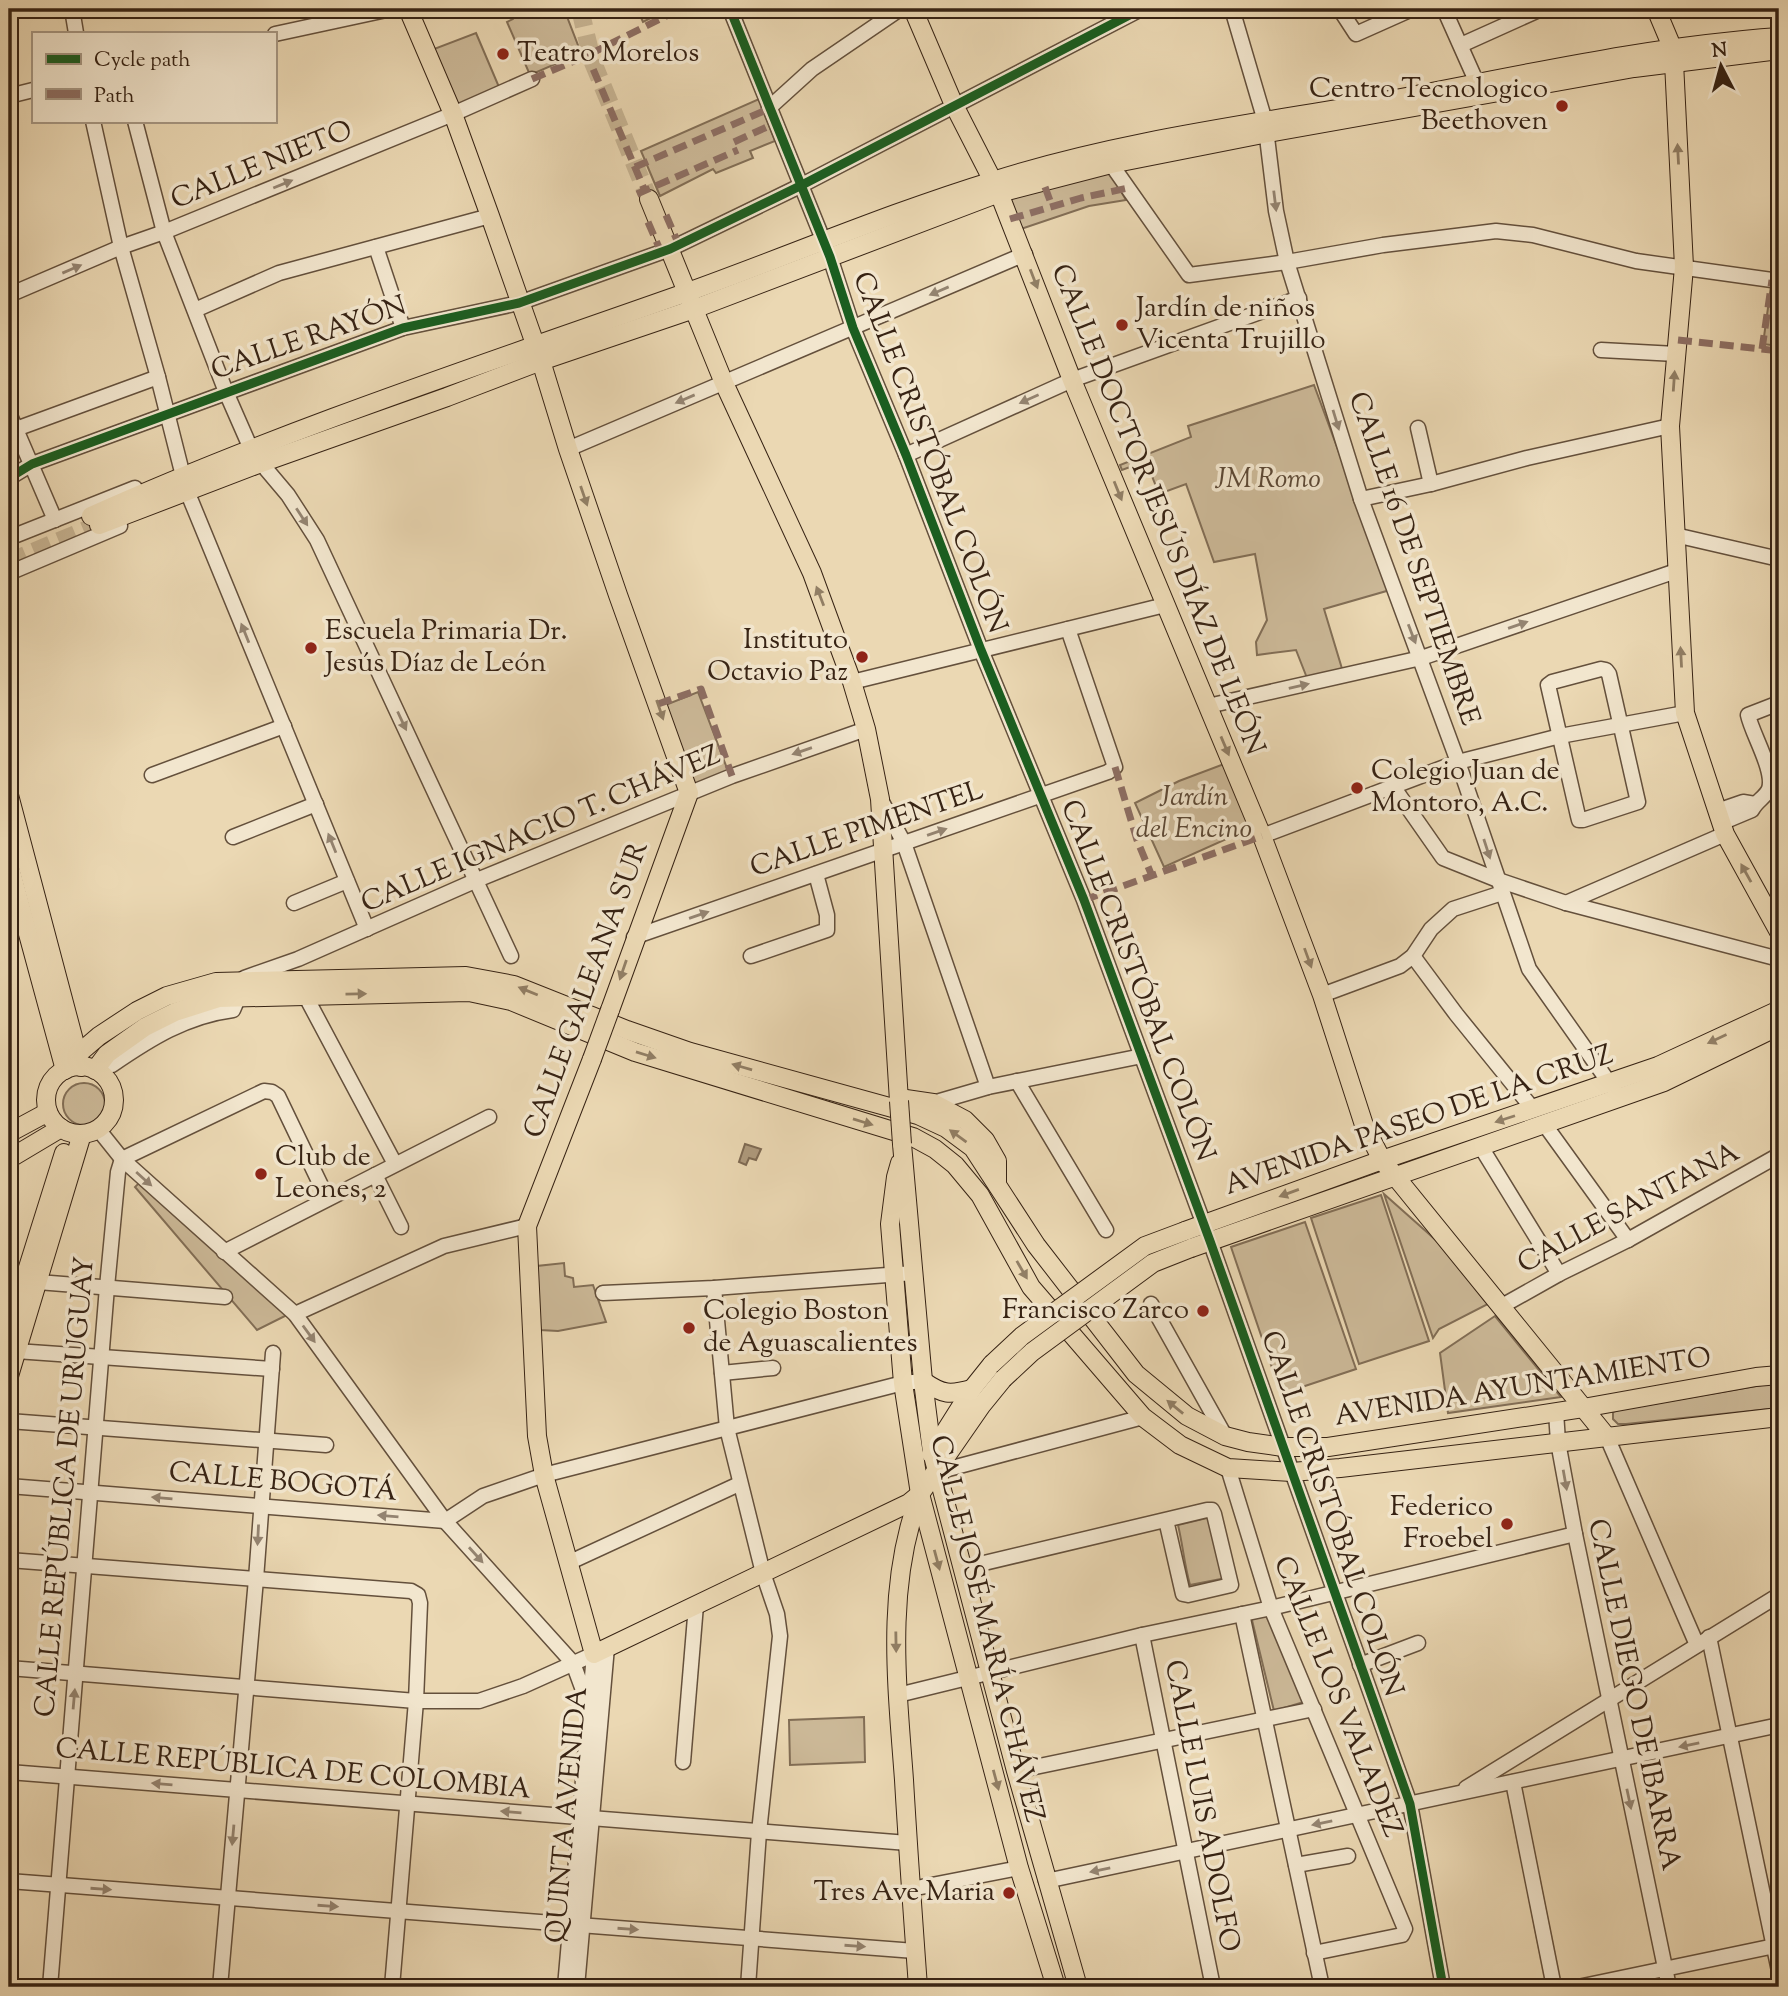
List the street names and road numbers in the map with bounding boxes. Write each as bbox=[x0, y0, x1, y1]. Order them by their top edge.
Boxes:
street label: CALLE NIETO bbox=[165, 111, 359, 221]
street label: CALLE DOCTOR JESÚS DÍAZ DE LEÓN bbox=[1040, 258, 1274, 762]
street label: CALLE CRISTÓBAL COLÓN bbox=[841, 266, 1017, 640]
street label: CALLE RAYÓN bbox=[206, 287, 412, 391]
street label: CALLE 16 DE SEPTIEMBRE bbox=[1337, 387, 1489, 731]
street label: CALLE IGNACIO T. CHÁVEZ bbox=[355, 736, 727, 924]
street label: CALLE PIMENTEL bbox=[745, 771, 989, 889]
street label: CALLE CRISTÓBAL COLÓN bbox=[1049, 794, 1225, 1168]
street label: CALLE GALEANA SUR bbox=[515, 836, 659, 1144]
street label: AVENIDA PASEO DE LA CRUZ bbox=[1219, 1035, 1619, 1206]
street label: CALLE SANTANA bbox=[1511, 1133, 1747, 1284]
street label: CALLE REPÚBLICA DE URUGUAY bbox=[26, 1255, 106, 1719]
street label: CALLE CRISTÓBAL COLÓN bbox=[1250, 1326, 1412, 1702]
street label: AVENIDA AYUNTAMIENTO bbox=[1332, 1338, 1714, 1438]
street label: CALLE JOSÉ MARÍA CHÁVEZ bbox=[919, 1431, 1054, 1827]
street label: CALLE BOGOTÁ bbox=[167, 1453, 399, 1513]
street label: CALLE DIEGO DE IBARRA bbox=[1576, 1516, 1690, 1875]
street label: CALLE LOS VALADEZ bbox=[1262, 1550, 1412, 1844]
street label: CALLE LUIS ADOLFO bbox=[1153, 1657, 1249, 1955]
street label: QUINTA AVENIDA bbox=[537, 1685, 599, 1945]
street label: CALLE REPÚBLICA DE COLOMBIA bbox=[54, 1729, 533, 1811]

